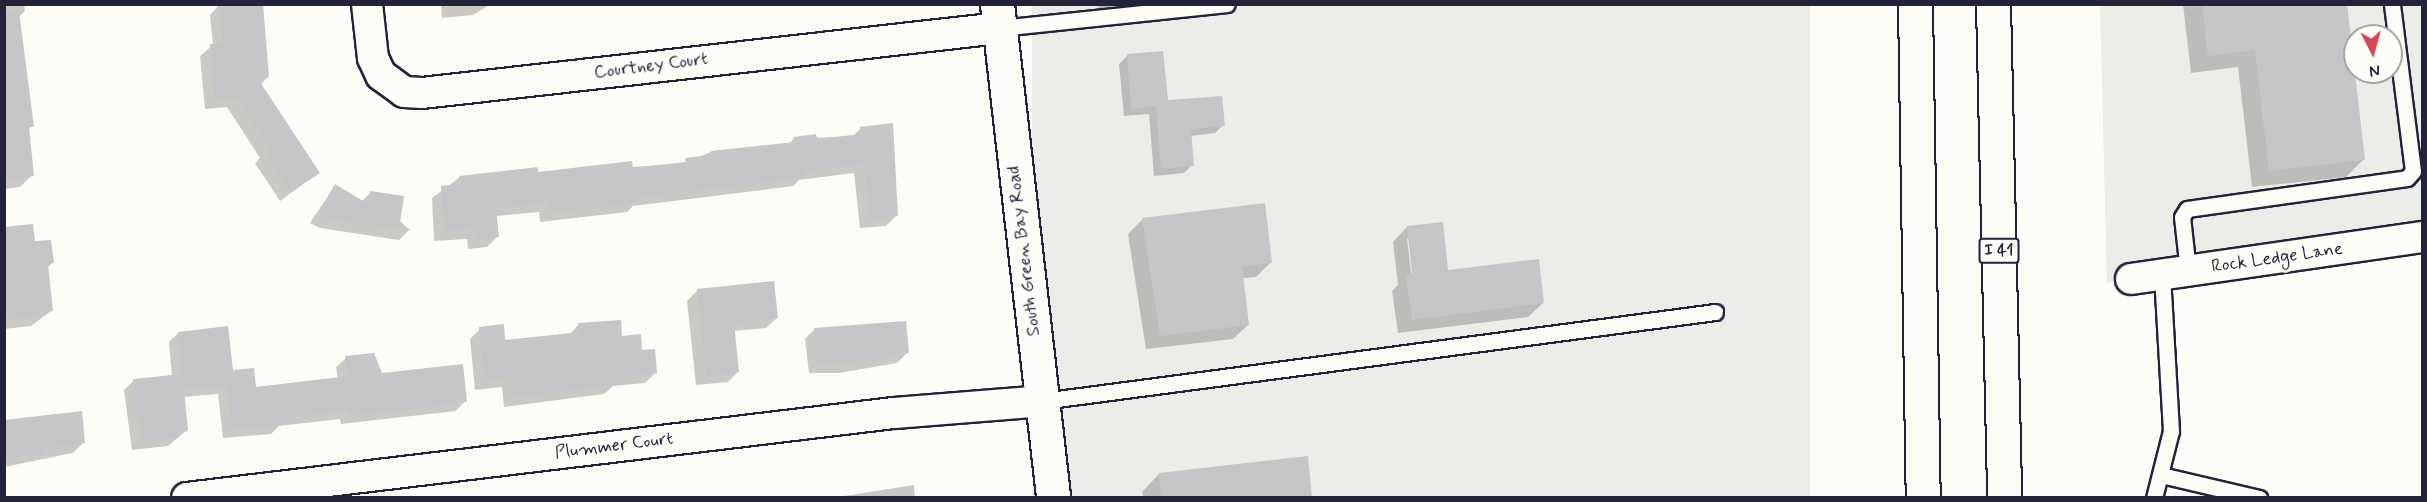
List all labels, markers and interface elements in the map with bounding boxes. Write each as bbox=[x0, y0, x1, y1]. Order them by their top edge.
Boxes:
north arrow bbox=[2343, 24, 2403, 84]
street label: Courtney Court bbox=[591, 48, 711, 84]
text: N bbox=[2368, 59, 2381, 81]
street label: South Green Bay Road bbox=[1003, 166, 1045, 336]
road number: I 41 bbox=[1978, 238, 2020, 264]
street label: Rock Ledge Lane bbox=[2211, 238, 2343, 278]
street label: Plummer Court bbox=[553, 428, 675, 464]

